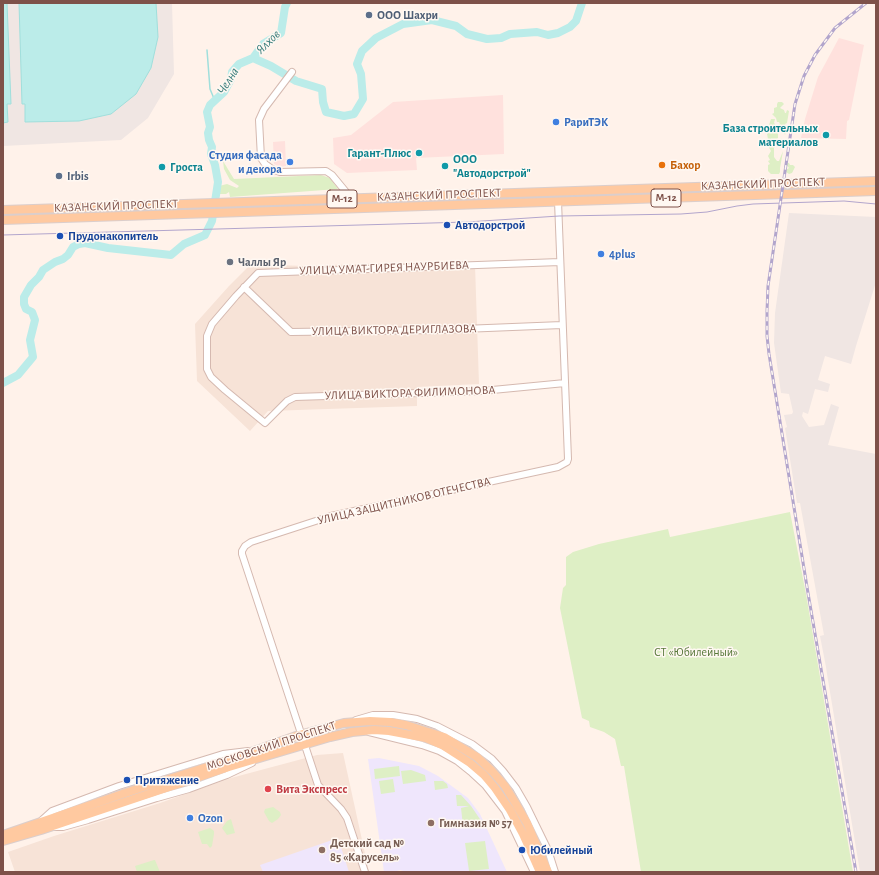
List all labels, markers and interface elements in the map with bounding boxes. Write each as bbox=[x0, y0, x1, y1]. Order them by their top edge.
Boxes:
place label: ООО Шахри bbox=[377, 8, 438, 22]
marker: ООО Шахри bbox=[364, 10, 374, 20]
water label: Ялхов bbox=[253, 27, 283, 57]
water label: Челна bbox=[214, 65, 242, 97]
place label: РариТЭК bbox=[564, 115, 608, 129]
marker: РариТЭК bbox=[551, 117, 561, 127]
place label: База строительных материалов bbox=[723, 121, 818, 149]
marker: База строительных материалов bbox=[821, 130, 831, 140]
place label: Гарант-Плюс bbox=[347, 146, 411, 160]
place label: Студия фасада и декора bbox=[209, 148, 282, 176]
marker: Гарант-Плюс bbox=[414, 148, 424, 158]
place label: ООО "Автодорстрой" bbox=[453, 152, 531, 180]
marker: Студия фасада и декора bbox=[285, 157, 295, 167]
place label: Бахор bbox=[670, 158, 700, 172]
place label: Гроста bbox=[170, 160, 203, 174]
marker: Бахор bbox=[657, 160, 667, 170]
marker: ООО "Автодорстрой" bbox=[440, 161, 450, 171]
marker: Гроста bbox=[157, 162, 167, 172]
place label: Irbis bbox=[67, 169, 89, 183]
marker: Irbis bbox=[54, 171, 64, 181]
street label: КАЗАНСКИЙ ПРОСПЕКТ bbox=[701, 175, 825, 193]
street label: КАЗАНСКИЙ ПРОСПЕКТ bbox=[377, 186, 501, 204]
road number: М-12 bbox=[651, 189, 681, 207]
road number: М-12 bbox=[327, 190, 357, 208]
street label: КАЗАНСКИЙ ПРОСПЕКТ bbox=[54, 197, 178, 215]
place label: Автодорстрой bbox=[455, 218, 525, 232]
marker: Автодорстрой bbox=[442, 220, 452, 230]
place label: Прудонакопитель bbox=[68, 229, 158, 243]
marker: Прудонакопитель bbox=[55, 231, 65, 241]
place label: 4plus bbox=[609, 247, 635, 261]
marker: 4plus bbox=[596, 249, 606, 259]
place label: Чаллы Яр bbox=[238, 255, 286, 269]
marker: Чаллы Яр bbox=[225, 257, 235, 267]
street label: УЛИЦА УМАТ-ГИРЕЯ НАУРБИЕВА bbox=[299, 258, 469, 278]
street label: УЛИЦА ВИКТОРА ДЕРИГЛАЗОВА bbox=[311, 321, 477, 339]
street label: УЛИЦА ВИКТОРА ФИЛИМОНОВА bbox=[324, 383, 496, 403]
street label: УЛИЦА ЗАЩИТНИКОВ ОТЕЧЕСТВА bbox=[316, 474, 492, 528]
park label: СТ «Юбилейный» bbox=[654, 645, 738, 659]
street label: МОСКОВСКИЙ ПРОСПЕКТ bbox=[205, 718, 337, 774]
place label: Притяжение bbox=[135, 773, 199, 787]
marker: Притяжение bbox=[122, 775, 132, 785]
place label: Вита Экспресс bbox=[276, 782, 347, 796]
marker: Вита Экспресс bbox=[263, 784, 273, 794]
place label: Ozon bbox=[198, 811, 223, 825]
marker: Ozon bbox=[185, 813, 195, 823]
place label: Гимназия № 57 bbox=[439, 816, 512, 830]
marker: Гимназия № 57 bbox=[426, 818, 436, 828]
place label: Детский сад № 85 «Карусель» bbox=[330, 836, 404, 864]
place label: Юбилейный bbox=[530, 843, 593, 857]
marker: Детский сад № 85 «Карусель» bbox=[317, 845, 327, 855]
marker: Юбилейный bbox=[517, 845, 527, 855]

